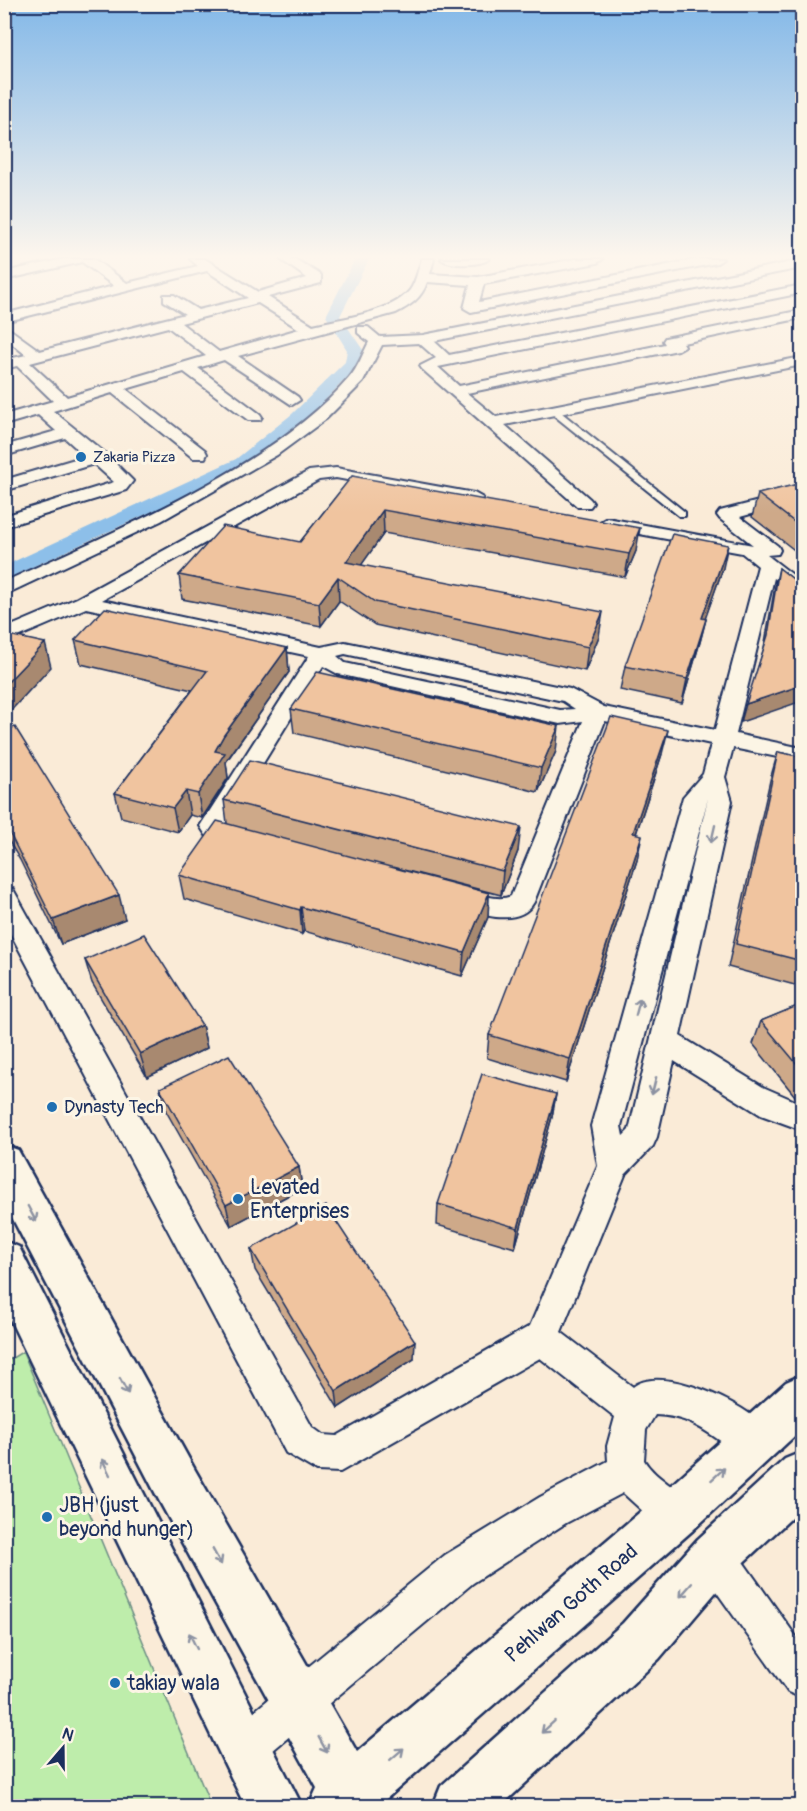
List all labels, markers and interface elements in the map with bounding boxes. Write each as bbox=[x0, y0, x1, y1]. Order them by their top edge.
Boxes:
place label: Zakaria Pizza bbox=[93, 448, 175, 467]
marker: Zakaria Pizza bbox=[74, 450, 88, 464]
one-way arrow bbox=[706, 825, 718, 844]
one-way arrow bbox=[633, 998, 644, 1017]
one-way arrow bbox=[648, 1076, 660, 1095]
place label: Dynasty Tech bbox=[64, 1096, 164, 1119]
marker: Dynasty Tech bbox=[45, 1100, 59, 1114]
place label: Levated Enterprises bbox=[250, 1174, 350, 1225]
marker: Levated Enterprises bbox=[231, 1192, 245, 1206]
one-way arrow bbox=[27, 1204, 38, 1222]
one-way arrow bbox=[118, 1377, 130, 1394]
one-way arrow bbox=[99, 1458, 111, 1476]
one-way arrow bbox=[711, 1467, 726, 1481]
place label: JBH (just beyond hunger) bbox=[59, 1492, 194, 1543]
marker: JBH (just beyond hunger) bbox=[40, 1510, 54, 1524]
street label: Pehlwan Goth Road bbox=[499, 1538, 644, 1669]
one-way arrow bbox=[211, 1548, 223, 1565]
one-way arrow bbox=[679, 1582, 693, 1597]
one-way arrow bbox=[186, 1633, 198, 1651]
place label: takiay wala bbox=[126, 1670, 220, 1697]
marker: takiay wala bbox=[108, 1676, 122, 1690]
north arrow bbox=[33, 1718, 93, 1778]
one-way arrow bbox=[540, 1720, 555, 1734]
text: N bbox=[59, 1724, 76, 1746]
one-way arrow bbox=[317, 1736, 329, 1753]
one-way arrow bbox=[390, 1747, 405, 1761]

